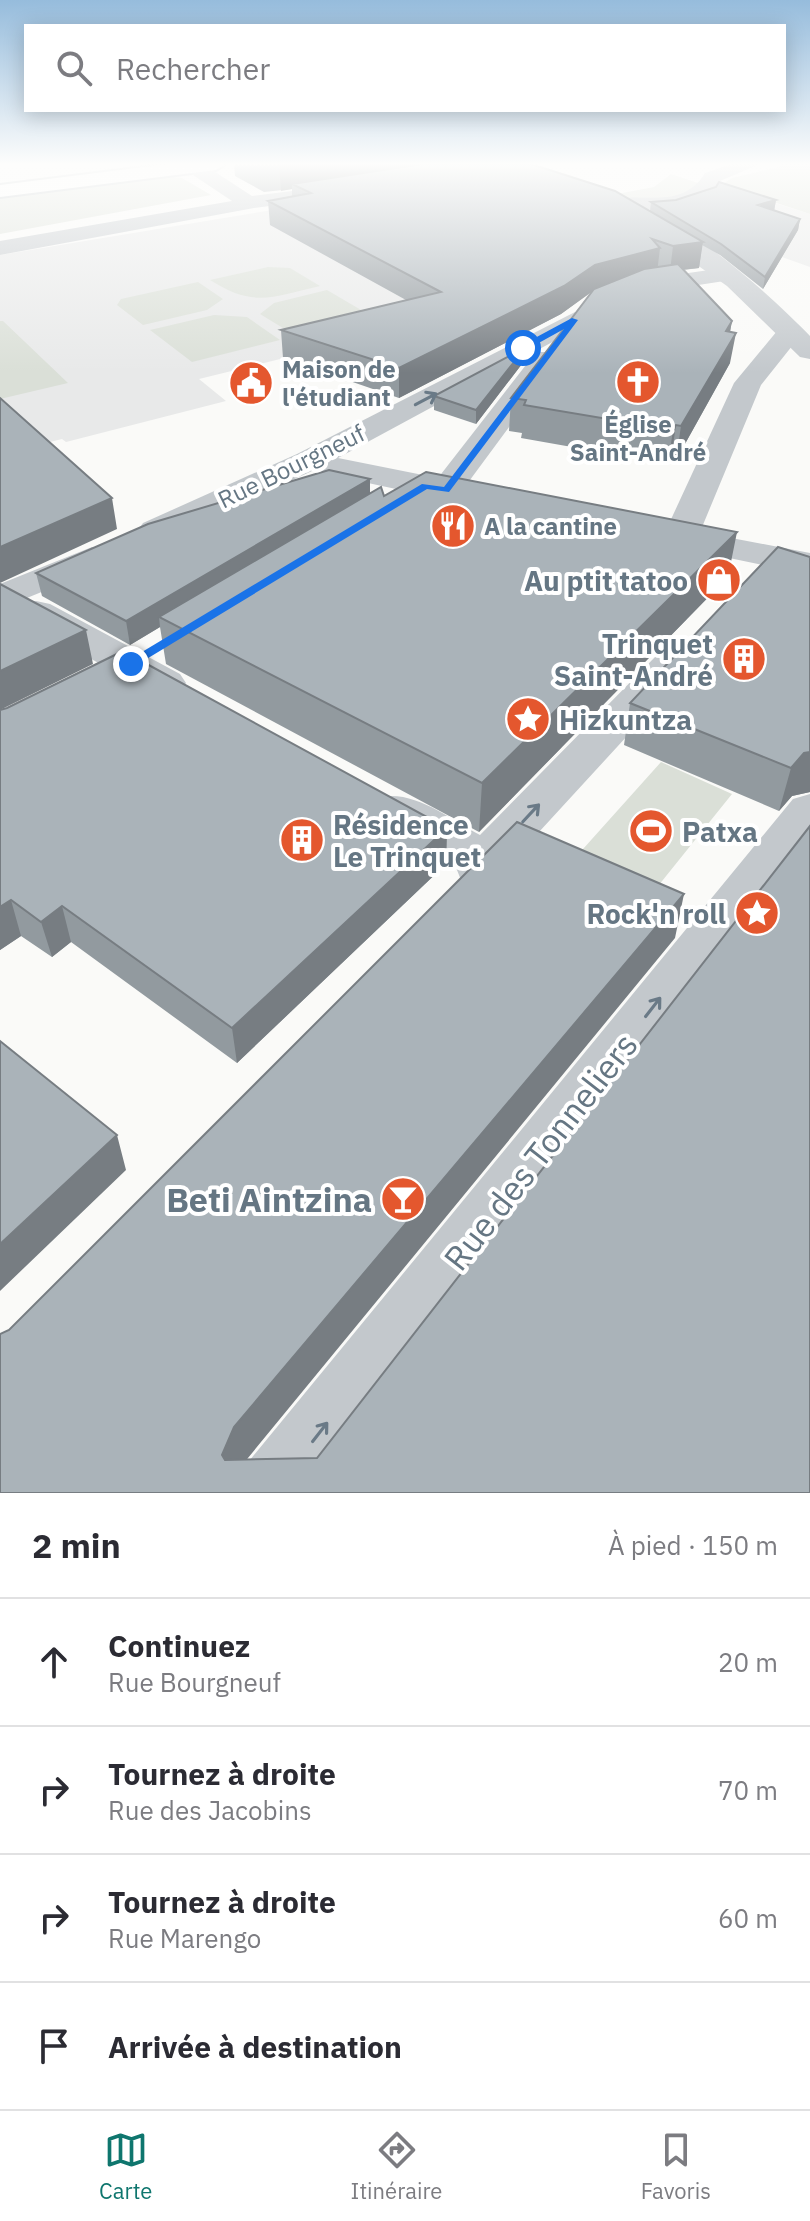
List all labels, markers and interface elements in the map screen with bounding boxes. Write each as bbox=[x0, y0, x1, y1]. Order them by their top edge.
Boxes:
search box bbox=[24, 24, 786, 112]
icon: search bbox=[52, 46, 96, 90]
text: Rechercher bbox=[116, 49, 270, 88]
route start bbox=[505, 330, 541, 366]
place label: Maison de l'étudiant bbox=[282, 353, 396, 413]
church icon: Église Saint-André bbox=[614, 358, 662, 406]
public building icon: Maison de l'étudiant bbox=[227, 359, 275, 407]
one-way arrow bbox=[414, 390, 438, 406]
place label: Église Saint-André bbox=[570, 408, 706, 468]
street label: Rue Bourgneuf bbox=[212, 417, 370, 515]
restaurant icon: A la cantine bbox=[429, 502, 477, 550]
place label: A la cantine bbox=[484, 510, 617, 542]
shop icon: Au ptit tatoo bbox=[695, 556, 743, 604]
place label: Au ptit tatoo bbox=[524, 562, 688, 599]
place label: Trinquet Saint-André bbox=[554, 625, 713, 694]
building icon: Trinquet Saint-André bbox=[720, 635, 768, 683]
route end bbox=[113, 646, 149, 682]
place icon: Hizkuntza bbox=[504, 695, 552, 743]
place label: Hizkuntza bbox=[559, 701, 692, 738]
one-way arrow bbox=[521, 803, 540, 823]
place label: Résidence Le Trinquet bbox=[333, 806, 481, 875]
sports icon: Patxa bbox=[627, 807, 675, 855]
place label: Patxa bbox=[682, 813, 758, 850]
building icon: Résidence Le Trinquet bbox=[278, 816, 326, 864]
place icon: Rock'n roll bbox=[733, 889, 781, 937]
place label: Rock'n roll bbox=[587, 895, 726, 932]
one-way arrow bbox=[645, 997, 662, 1018]
street label: Rue des Tonneliers bbox=[433, 1023, 647, 1279]
bar icon: Beti Aintzina bbox=[379, 1175, 427, 1223]
place label: Beti Aintzina bbox=[166, 1177, 372, 1221]
one-way arrow bbox=[312, 1422, 329, 1443]
text: 2 min bbox=[32, 1523, 121, 1567]
text: À pied · 150 m bbox=[608, 1528, 778, 1562]
text: Continuez bbox=[108, 1626, 250, 1665]
icon: ahead bbox=[32, 1640, 76, 1684]
text: 20 m bbox=[718, 1645, 778, 1679]
text: Rue Bourgneuf bbox=[108, 1665, 281, 1699]
text: Tournez à droite bbox=[108, 1754, 336, 1793]
icon: right bbox=[32, 1768, 76, 1812]
text: 70 m bbox=[718, 1773, 778, 1807]
text: Rue des Jacobins bbox=[108, 1793, 312, 1827]
text: Tournez à droite bbox=[108, 1882, 336, 1921]
icon: right bbox=[32, 1896, 76, 1940]
text: 60 m bbox=[718, 1901, 778, 1935]
text: Rue Marengo bbox=[108, 1921, 261, 1955]
icon: arrive bbox=[32, 2024, 76, 2068]
text: Arrivée à destination bbox=[108, 2027, 402, 2066]
tab: Carte bbox=[99, 2128, 152, 2205]
tab: Itinéraire bbox=[351, 2128, 442, 2205]
tab: Favoris bbox=[641, 2128, 711, 2205]

